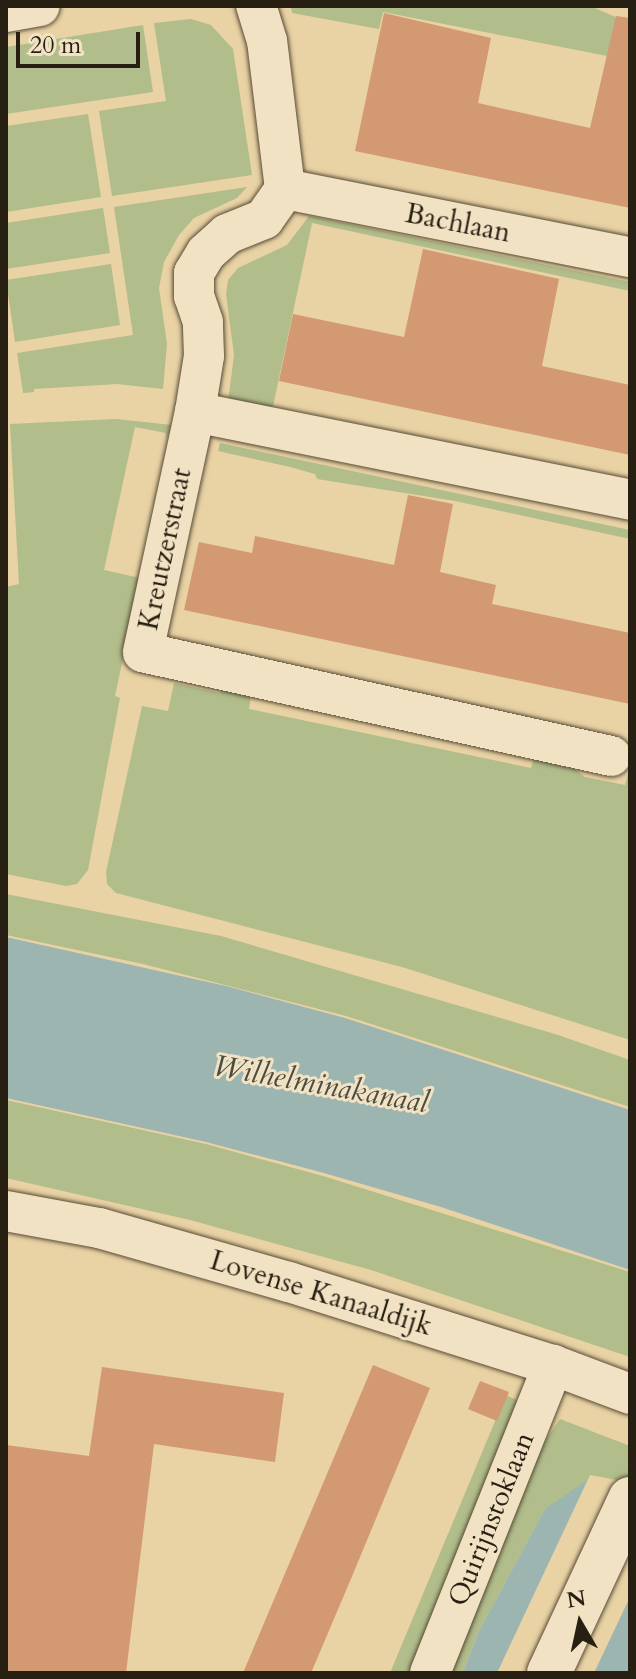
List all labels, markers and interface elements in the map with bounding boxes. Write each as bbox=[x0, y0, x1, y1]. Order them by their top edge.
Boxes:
scale bar bbox=[20, 16, 144, 66]
text: 20 m bbox=[30, 29, 81, 62]
street label: Bachlaan bbox=[403, 196, 513, 250]
street label: Kreutzerstraat bbox=[131, 465, 199, 633]
water label: Wilhelminakanaal bbox=[211, 1048, 431, 1122]
street label: Lovense Kanaaldijk bbox=[206, 1243, 436, 1343]
street label: Quirijnstoklaan bbox=[441, 1427, 541, 1611]
north arrow bbox=[540, 1583, 620, 1663]
text: N bbox=[564, 1583, 588, 1616]

